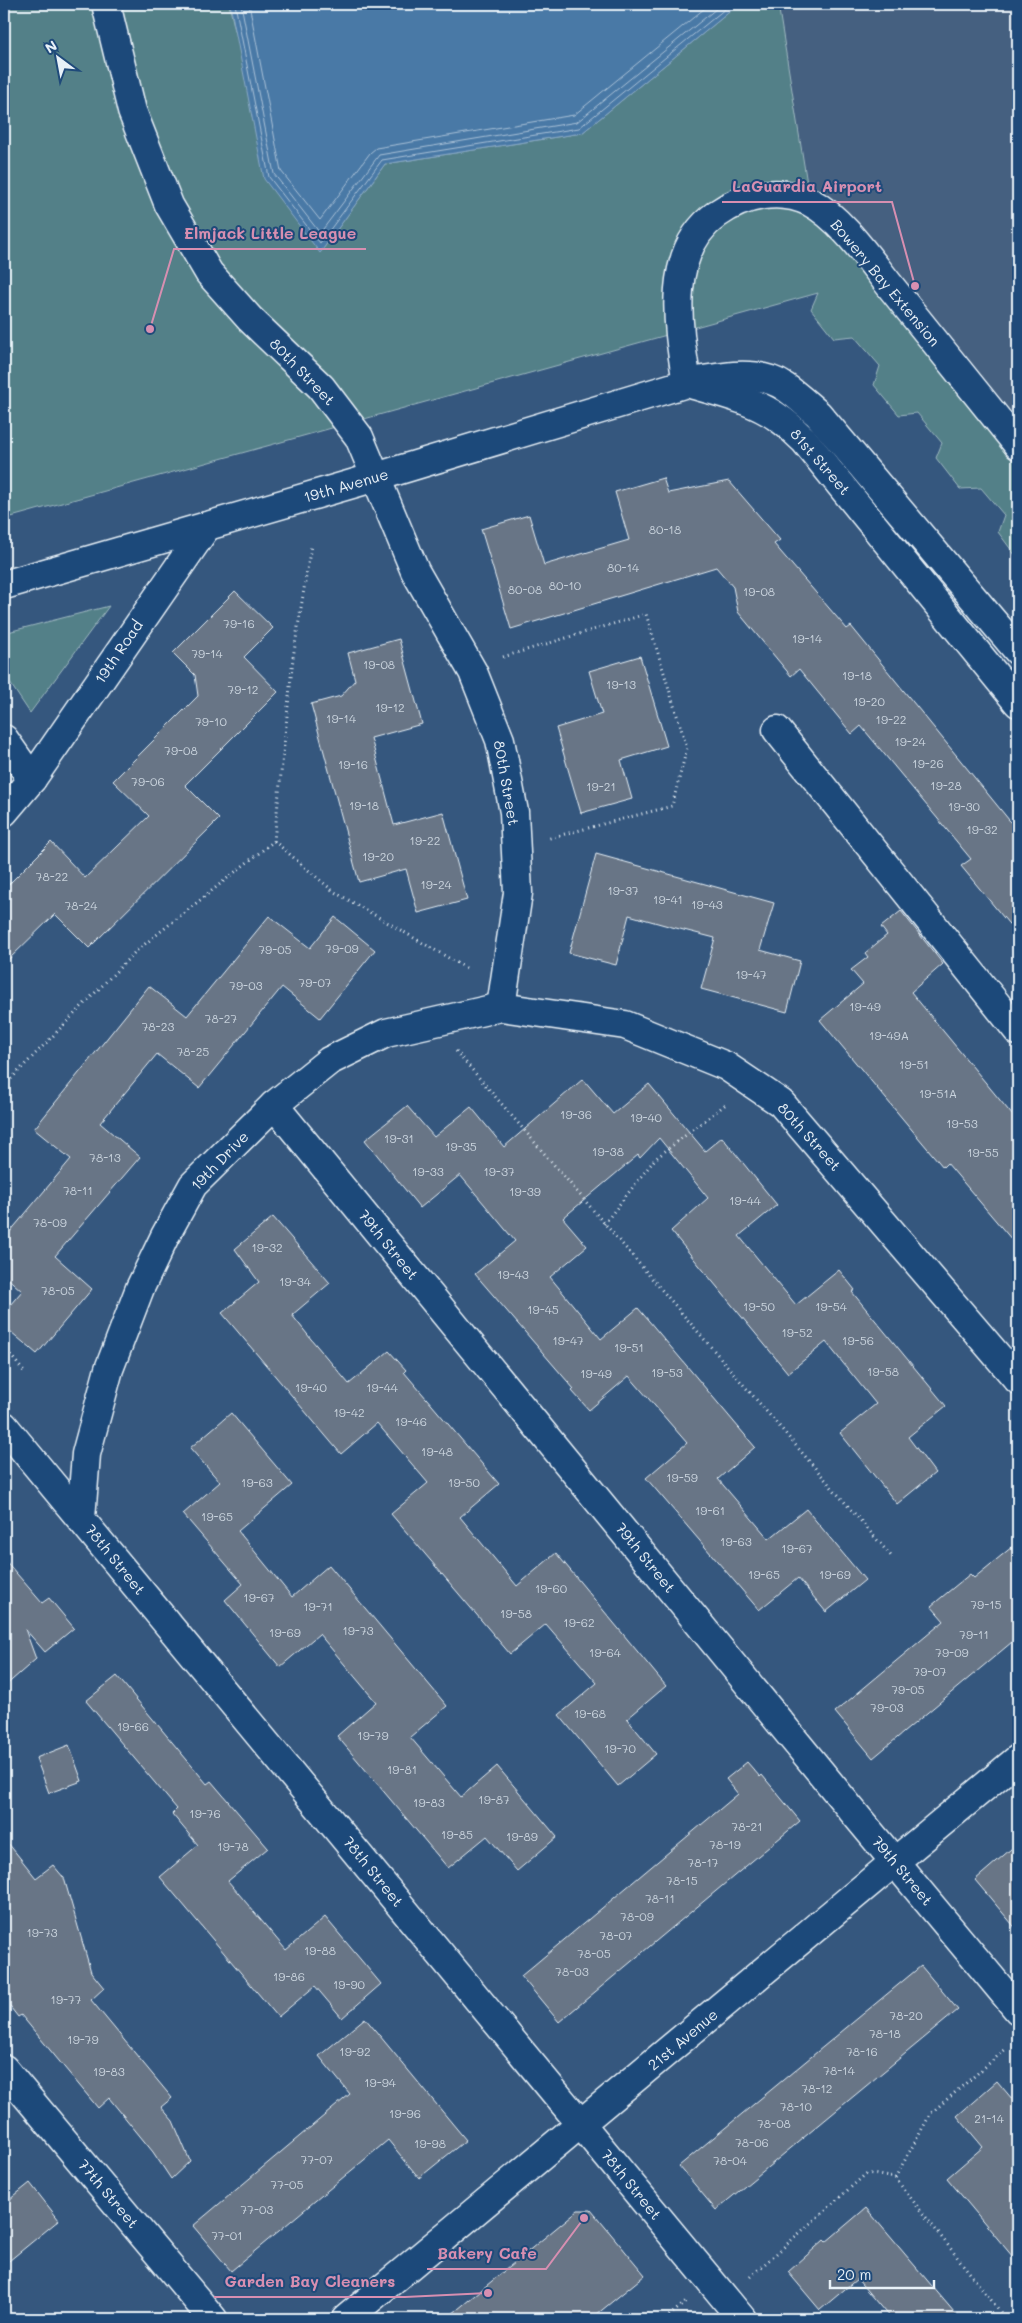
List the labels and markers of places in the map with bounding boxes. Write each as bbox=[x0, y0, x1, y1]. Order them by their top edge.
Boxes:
callout: LaGuardia Airport bbox=[722, 171, 892, 202]
callout: Elmjack Little League bbox=[174, 218, 366, 249]
callout: Bakery Cafe bbox=[427, 2238, 546, 2269]
callout: Garden Bay Cleaners bbox=[214, 2266, 405, 2297]

